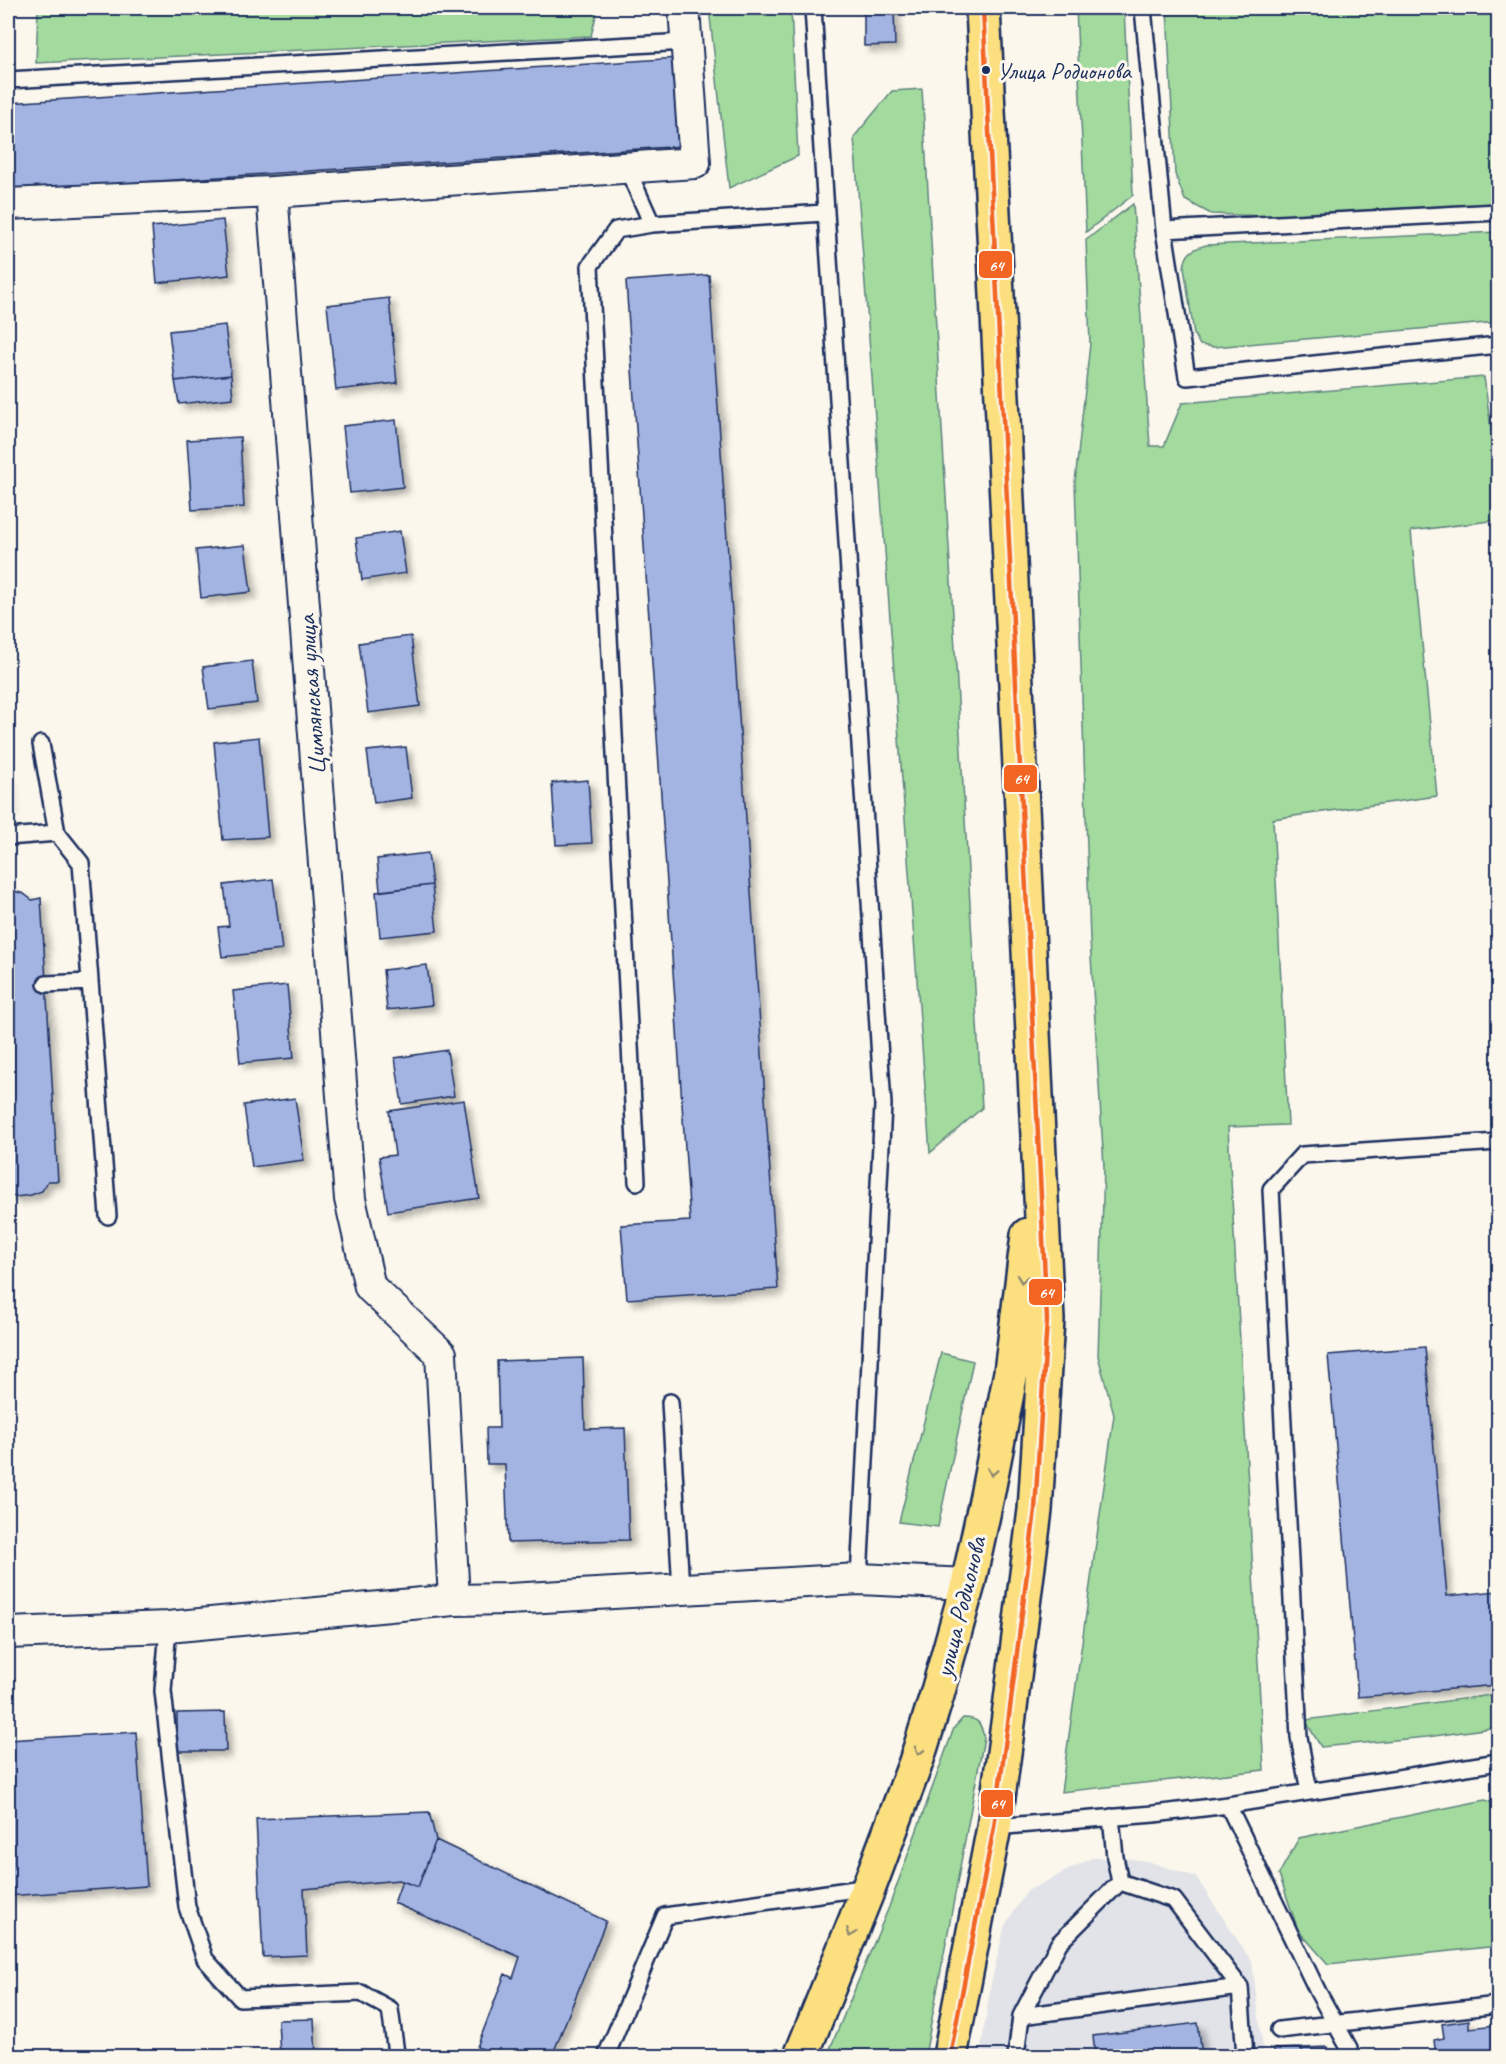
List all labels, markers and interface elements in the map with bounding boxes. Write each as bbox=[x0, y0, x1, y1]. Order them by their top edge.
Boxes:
place label: Улица Родионова bbox=[997, 56, 1133, 86]
marker: Улица Родионова bbox=[980, 64, 992, 76]
line badge: 64 bbox=[978, 250, 1013, 279]
text: 64 bbox=[989, 256, 1005, 276]
street label: Цимлянская улица bbox=[289, 612, 334, 776]
line badge: 64 bbox=[1003, 764, 1038, 793]
text: 64 bbox=[1014, 769, 1030, 789]
one-way arrow bbox=[1016, 1275, 1029, 1284]
line badge: 64 bbox=[1028, 1278, 1063, 1306]
text: 64 bbox=[1039, 1283, 1055, 1303]
one-way arrow bbox=[986, 1467, 999, 1477]
street label: улица Родионова bbox=[927, 1532, 994, 1683]
one-way arrow bbox=[914, 1745, 927, 1756]
line badge: 64 bbox=[980, 1789, 1014, 1818]
text: 64 bbox=[990, 1794, 1006, 1814]
one-way arrow bbox=[846, 1927, 858, 1938]

